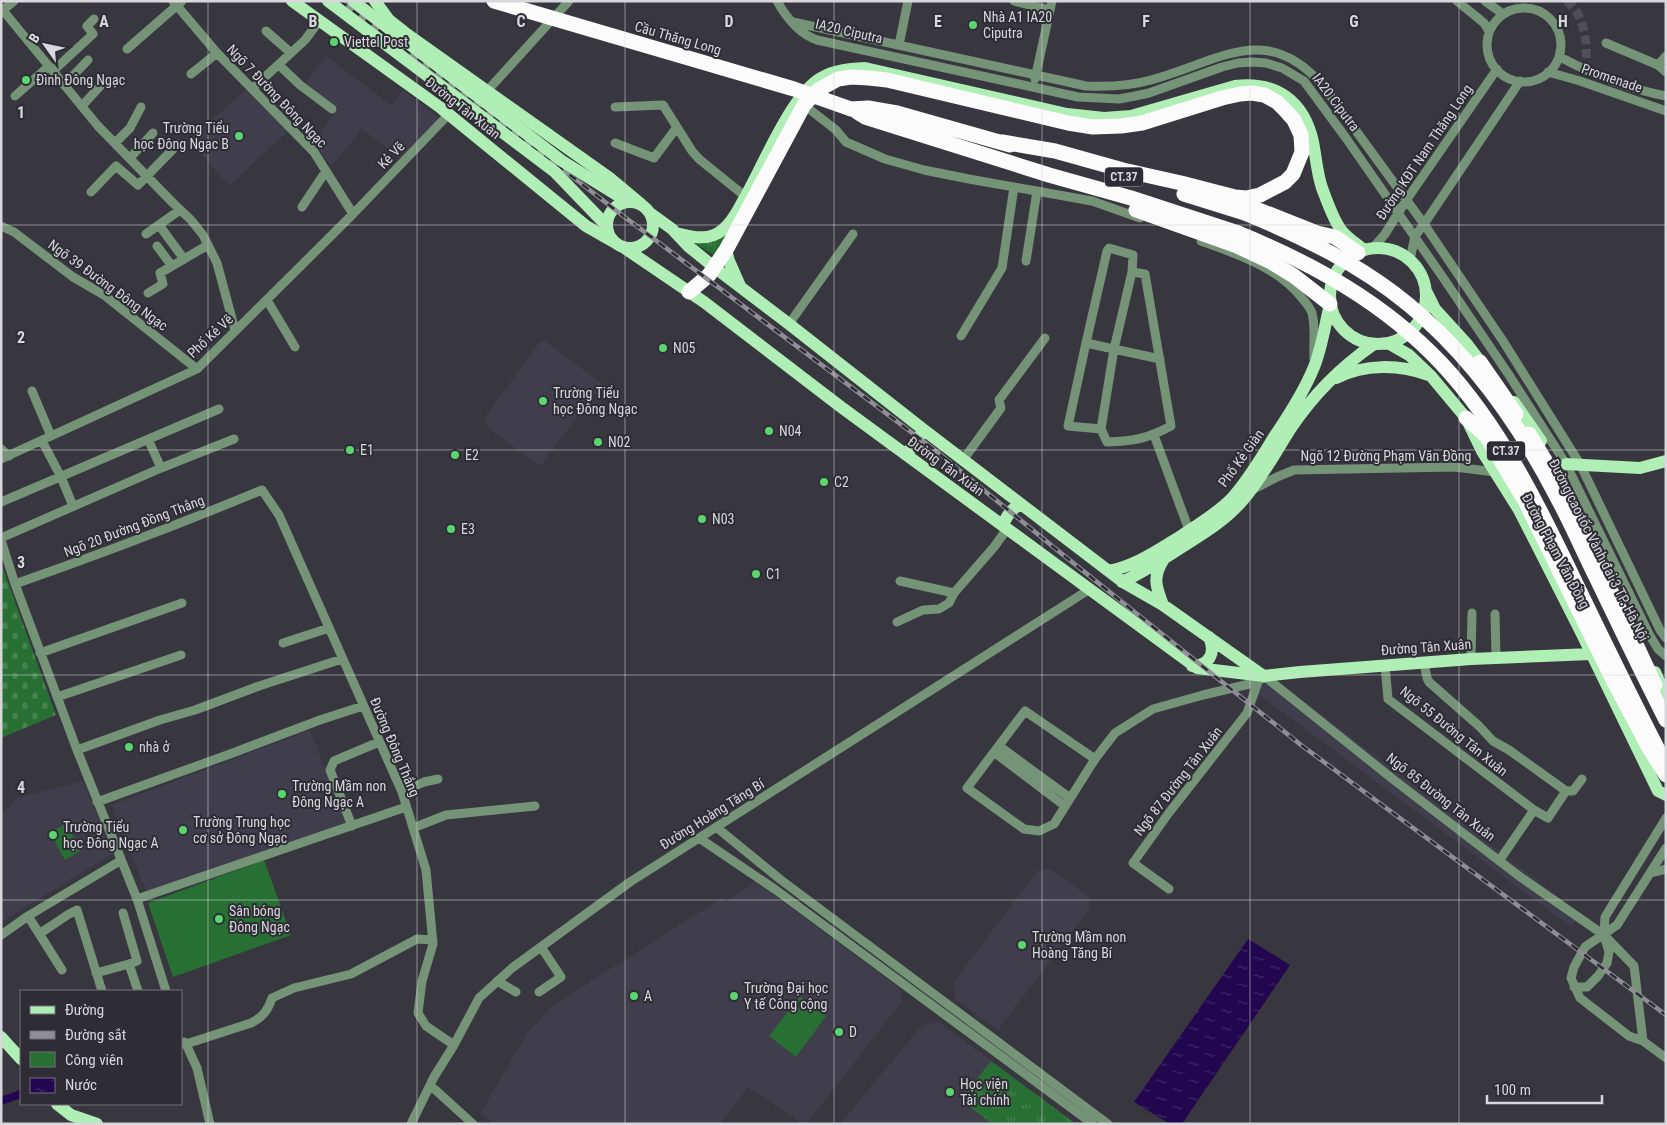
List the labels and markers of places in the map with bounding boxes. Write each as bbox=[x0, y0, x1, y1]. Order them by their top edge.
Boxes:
place label: Nhà A1 IA20 Ciputra bbox=[983, 9, 1052, 41]
marker: Nhà A1 IA20 Ciputra bbox=[967, 19, 979, 31]
place label: Viettel Post bbox=[344, 34, 408, 50]
marker: Viettel Post bbox=[328, 36, 340, 48]
place label: Đình Đông Ngạc bbox=[36, 72, 125, 88]
marker: Đình Đông Ngạc bbox=[20, 74, 32, 86]
place label: Trường Tiểu học Đông Ngạc B bbox=[134, 120, 229, 152]
marker: Trường Tiểu học Đông Ngạc B bbox=[233, 130, 245, 142]
place label: N05 bbox=[673, 340, 696, 356]
marker: N05 bbox=[657, 342, 669, 354]
place label: Trường Tiểu học Đông Ngạc bbox=[553, 385, 637, 417]
marker: Trường Tiểu học Đông Ngạc bbox=[537, 395, 549, 407]
place label: N04 bbox=[779, 423, 802, 439]
marker: N04 bbox=[763, 425, 775, 437]
place label: N02 bbox=[608, 434, 631, 450]
marker: N02 bbox=[592, 436, 604, 448]
place label: E1 bbox=[360, 442, 374, 458]
marker: E1 bbox=[344, 444, 356, 456]
place label: E2 bbox=[465, 447, 479, 463]
marker: E2 bbox=[449, 449, 461, 461]
place label: C2 bbox=[834, 474, 849, 490]
marker: C2 bbox=[818, 476, 830, 488]
place label: N03 bbox=[712, 511, 735, 527]
marker: N03 bbox=[696, 513, 708, 525]
place label: E3 bbox=[461, 521, 475, 537]
marker: E3 bbox=[445, 523, 457, 535]
place label: C1 bbox=[766, 566, 781, 582]
marker: C1 bbox=[750, 568, 762, 580]
place label: nhà ở bbox=[139, 739, 170, 755]
marker: nhà ở bbox=[123, 741, 135, 753]
place label: Trường Mầm non Đông Ngạc A bbox=[292, 778, 386, 810]
marker: Trường Mầm non Đông Ngạc A bbox=[276, 788, 288, 800]
place label: Trường Trung học cơ sở Đông Ngạc bbox=[193, 814, 290, 846]
place label: Trường Tiểu học Đông Ngạc A bbox=[63, 819, 159, 851]
marker: Trường Trung học cơ sở Đông Ngạc bbox=[177, 824, 189, 836]
marker: Trường Tiểu học Đông Ngạc A bbox=[47, 829, 59, 841]
place label: Sân bóng Đông Ngạc bbox=[229, 903, 290, 935]
marker: Sân bóng Đông Ngạc bbox=[213, 913, 225, 925]
place label: Trường Mầm non Hoàng Tăng Bí bbox=[1032, 929, 1126, 961]
marker: Trường Mầm non Hoàng Tăng Bí bbox=[1016, 939, 1028, 951]
place label: Trường Đại học Y tế Công cộng bbox=[744, 980, 828, 1012]
place label: A bbox=[644, 988, 652, 1004]
marker: A bbox=[628, 990, 640, 1002]
marker: Trường Đại học Y tế Công cộng bbox=[728, 990, 740, 1002]
place label: D bbox=[849, 1024, 857, 1040]
marker: D bbox=[833, 1026, 845, 1038]
place label: Học viện Tài chính bbox=[960, 1076, 1010, 1108]
marker: Học viện Tài chính bbox=[944, 1086, 956, 1098]

